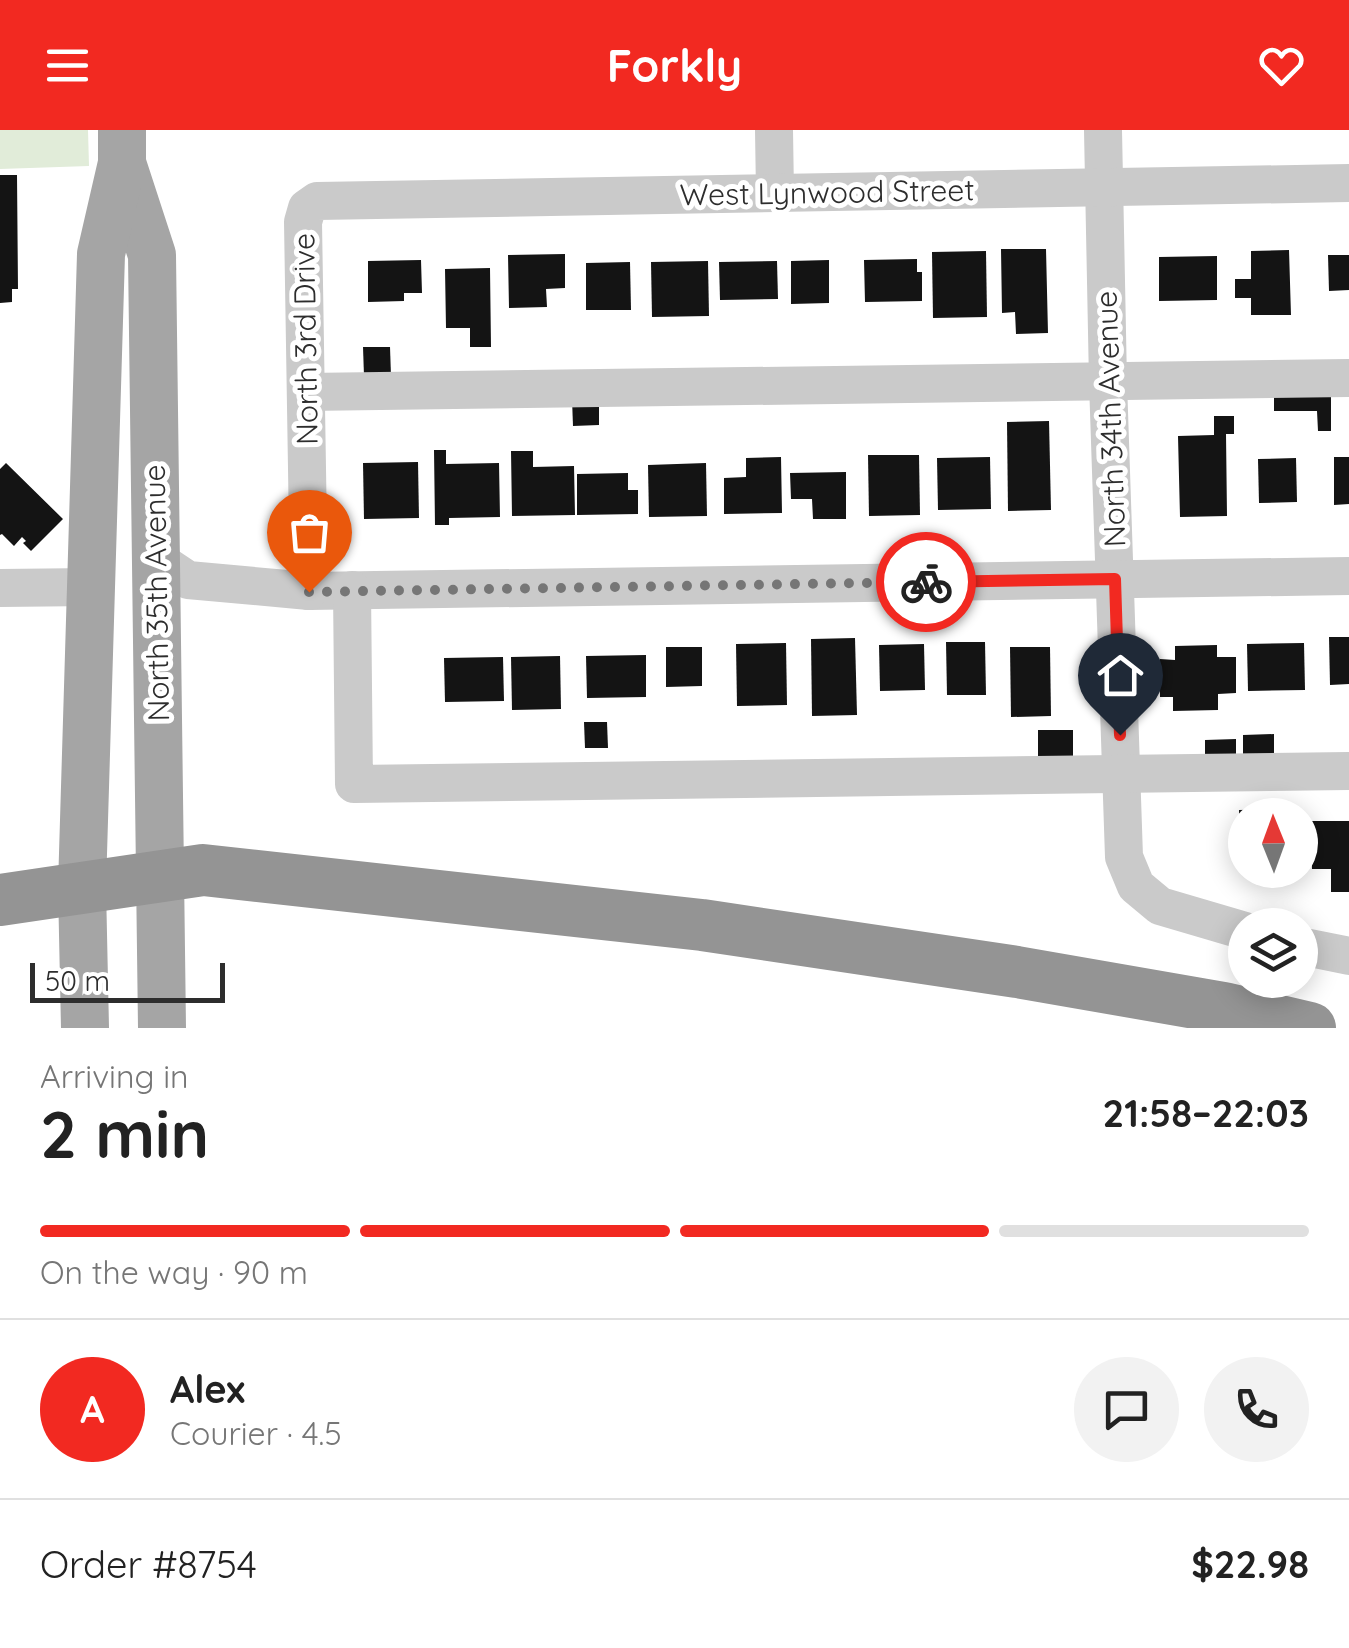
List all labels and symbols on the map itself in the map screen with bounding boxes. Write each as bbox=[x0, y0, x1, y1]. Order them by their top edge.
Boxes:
street label: West Lynwood Street bbox=[679, 170, 975, 214]
street label: North 3rd Drive bbox=[284, 233, 326, 445]
street label: North 34th Avenue bbox=[1087, 290, 1133, 548]
street label: North 35th Avenue bbox=[135, 464, 177, 722]
pin bbox=[267, 490, 352, 593]
courier bbox=[876, 532, 976, 632]
pin bbox=[1078, 633, 1163, 736]
north arrow bbox=[1228, 798, 1318, 888]
scale bar bbox=[30, 958, 225, 1003]

